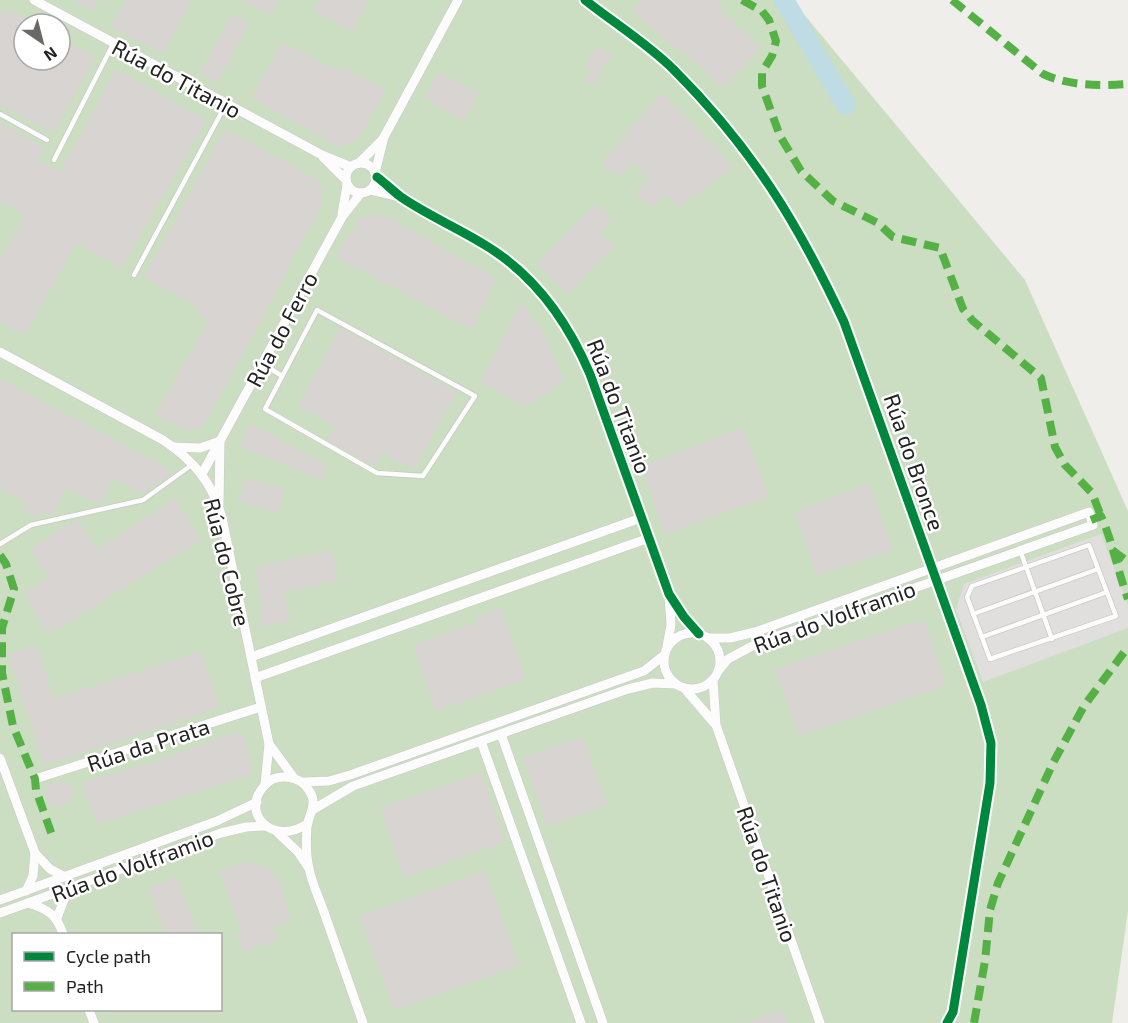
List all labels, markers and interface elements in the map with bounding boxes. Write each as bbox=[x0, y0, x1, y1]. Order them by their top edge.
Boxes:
north arrow bbox=[12, 12, 72, 72]
street label: Rúa do Titanio bbox=[108, 33, 246, 123]
text: N bbox=[41, 44, 61, 66]
street label: Rúa do Ferro bbox=[240, 267, 322, 391]
street label: Rúa do Titanio bbox=[582, 335, 658, 477]
street label: Rúa do Bronce bbox=[879, 390, 951, 534]
street label: Rúa do Cobre bbox=[200, 495, 256, 629]
street label: Rúa do Volframio bbox=[749, 575, 919, 657]
street label: Rúa da Prata bbox=[84, 712, 212, 776]
street label: Rúa do Titanio bbox=[733, 803, 803, 945]
street label: Rúa do Volframio bbox=[47, 824, 217, 906]
legend bbox=[12, 933, 222, 1011]
text: Cycle path bbox=[66, 945, 151, 967]
text: Path bbox=[66, 975, 104, 997]

